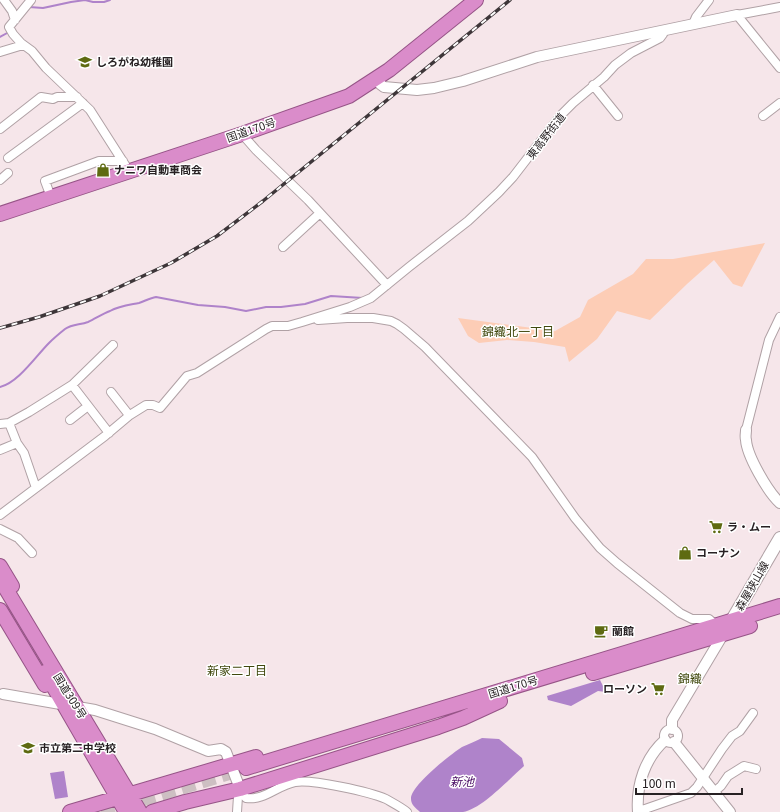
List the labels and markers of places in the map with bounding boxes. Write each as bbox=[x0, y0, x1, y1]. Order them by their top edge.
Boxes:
place label: しろがね幼稚園 bbox=[96, 53, 173, 69]
school or university icon: しろがね幼稚園 bbox=[77, 54, 93, 70]
place label: ナニワ自動車商会 bbox=[114, 161, 202, 177]
shop icon: ナニワ自動車商会 bbox=[95, 162, 111, 178]
place label: ラ・ムー bbox=[727, 518, 771, 534]
supermarket icon: ラ・ムー bbox=[708, 519, 724, 535]
place label: コーナン bbox=[696, 544, 740, 560]
shop icon: コーナン bbox=[677, 545, 693, 561]
place label: 蘭館 bbox=[612, 622, 634, 638]
cafe icon: 蘭館 bbox=[593, 623, 609, 639]
place label: ローソン bbox=[603, 680, 647, 696]
supermarket icon: ローソン bbox=[650, 681, 666, 697]
place label: 市立第二中学校 bbox=[39, 739, 116, 755]
school or university icon: 市立第二中学校 bbox=[20, 740, 36, 756]

